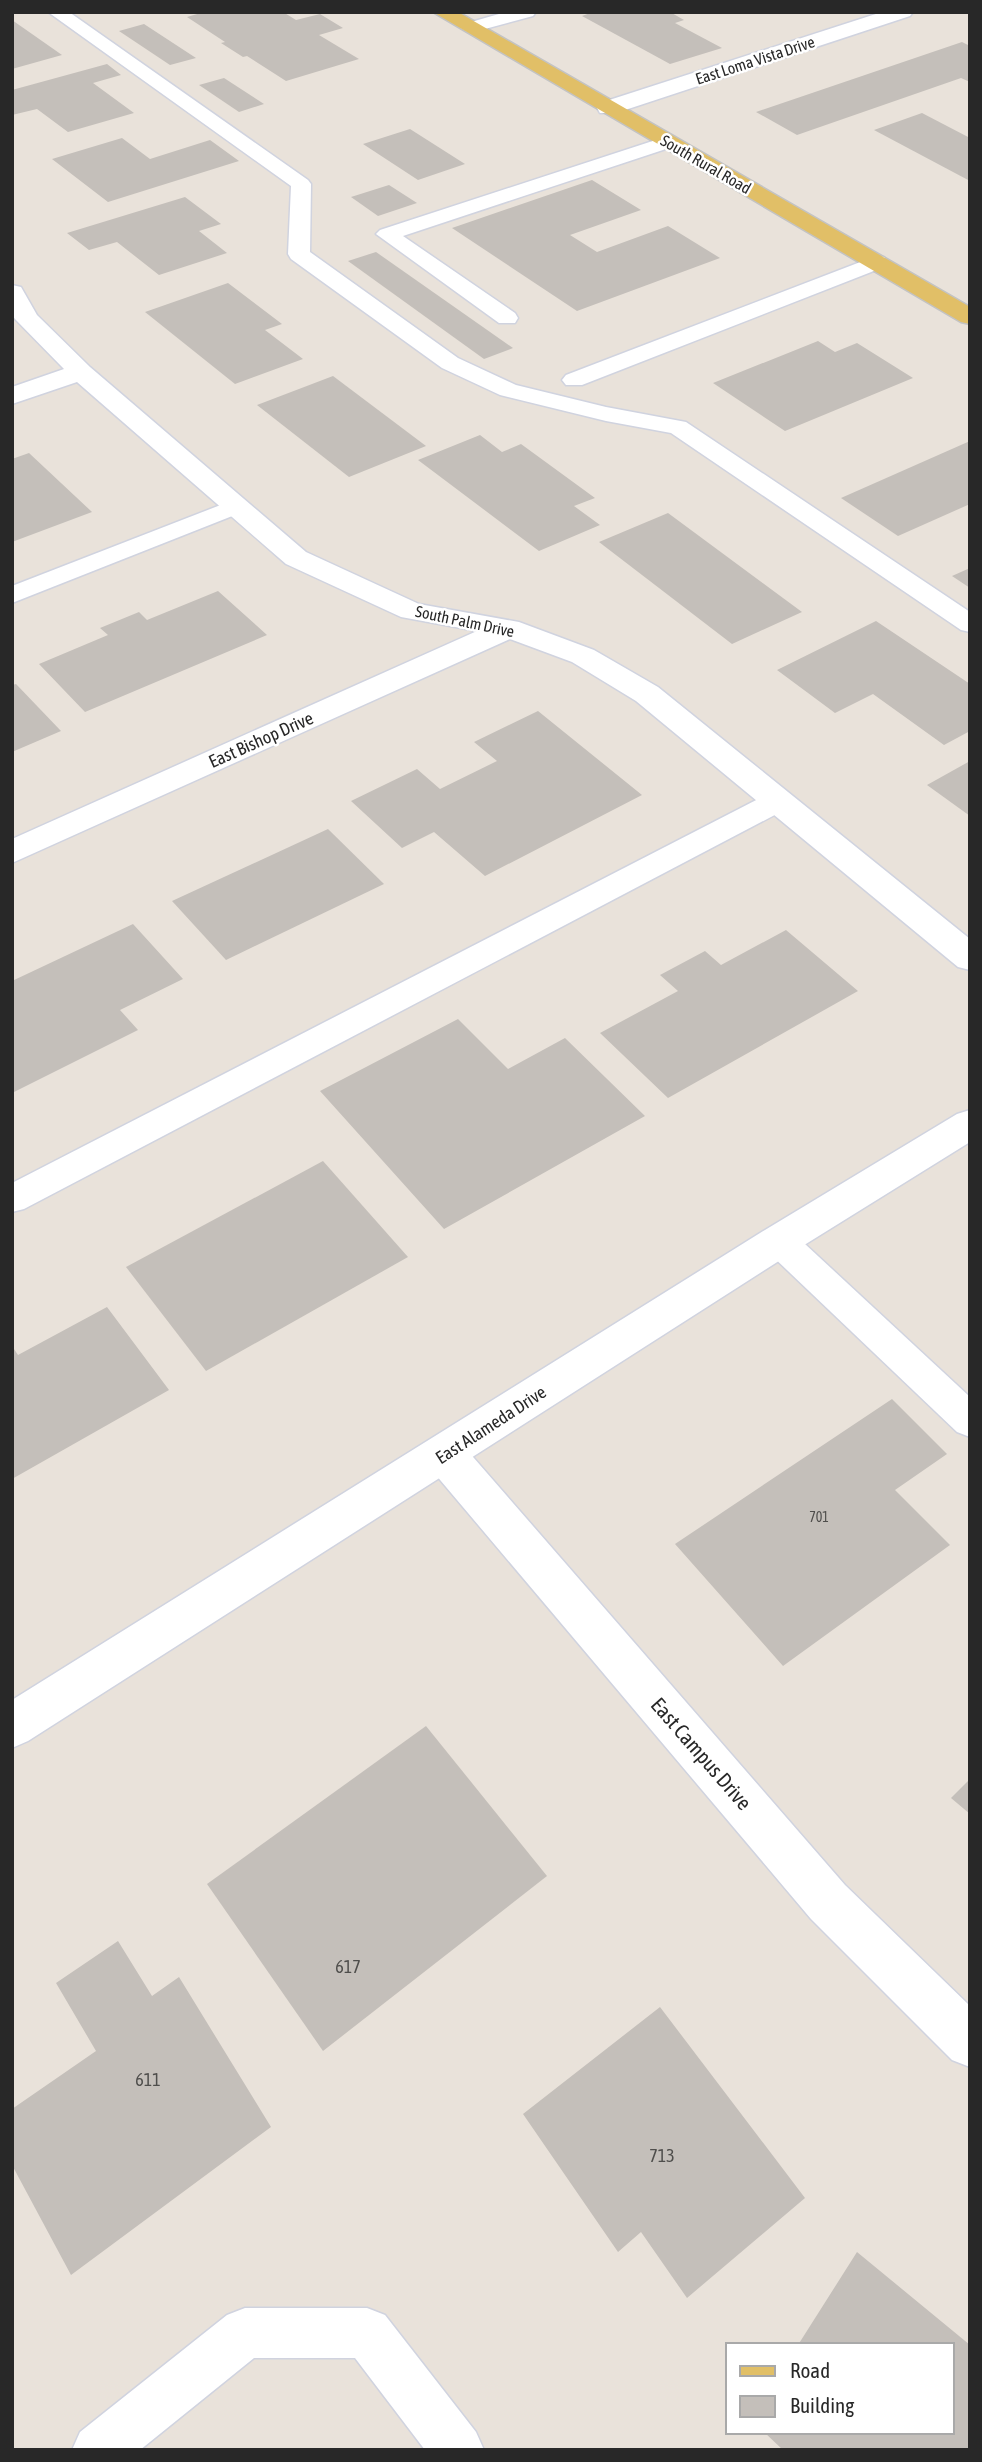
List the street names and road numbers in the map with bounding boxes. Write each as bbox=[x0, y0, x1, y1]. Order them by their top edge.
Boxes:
street label: East Loma Vista Drive bbox=[693, 32, 817, 88]
street label: South Rural Road bbox=[658, 131, 754, 197]
street label: South Palm Drive bbox=[414, 602, 516, 640]
street label: East Bishop Drive bbox=[205, 707, 316, 772]
street label: East Alameda Drive bbox=[432, 1381, 550, 1468]
street label: East Campus Drive bbox=[647, 1692, 757, 1814]

